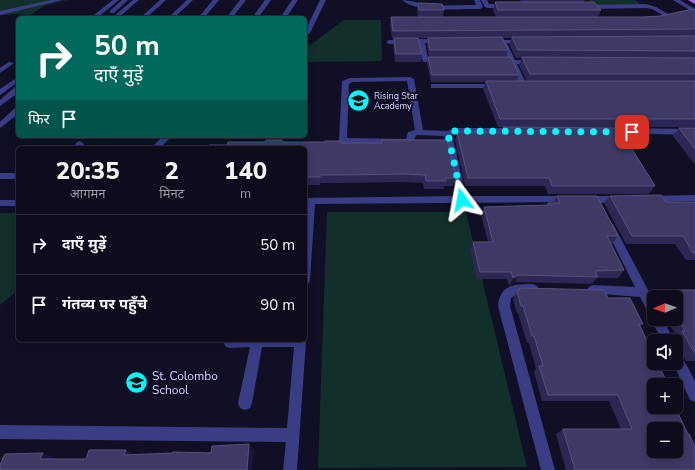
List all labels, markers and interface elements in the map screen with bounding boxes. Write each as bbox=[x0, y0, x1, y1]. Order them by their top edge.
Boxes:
text: 50 m bbox=[94, 27, 160, 65]
icon: right bbox=[28, 32, 80, 84]
text: दाएँ मुड़ें bbox=[94, 63, 143, 87]
school or university icon: Rising Star Academy bbox=[345, 88, 371, 114]
place label: Rising Star Academy bbox=[374, 90, 419, 112]
icon: arrive bbox=[58, 108, 80, 130]
text: फिर bbox=[28, 109, 50, 129]
pin bbox=[615, 115, 649, 149]
icon: arrive bbox=[621, 121, 643, 143]
text: 20:35 bbox=[56, 155, 120, 187]
text: 2 bbox=[165, 155, 179, 187]
text: 140 bbox=[224, 155, 267, 187]
position arrow bbox=[441, 179, 483, 221]
text: आगमन bbox=[70, 185, 105, 203]
text: मिनट bbox=[159, 185, 184, 203]
text: m bbox=[240, 185, 251, 203]
icon: right bbox=[28, 234, 50, 256]
text: दाएँ मुड़ें bbox=[62, 234, 106, 254]
text: 50 m bbox=[260, 235, 295, 255]
north arrow bbox=[647, 290, 683, 326]
map controls bbox=[647, 290, 683, 458]
icon: arrive bbox=[28, 294, 50, 316]
text: गंतव्य पर पहुँचे bbox=[62, 294, 147, 314]
text: 90 m bbox=[260, 295, 295, 315]
button: sound bbox=[647, 334, 683, 370]
place label: St. Colombo School bbox=[152, 368, 218, 398]
school or university icon: St. Colombo School bbox=[123, 370, 149, 396]
button: + bbox=[647, 378, 683, 414]
button: − bbox=[647, 422, 683, 458]

